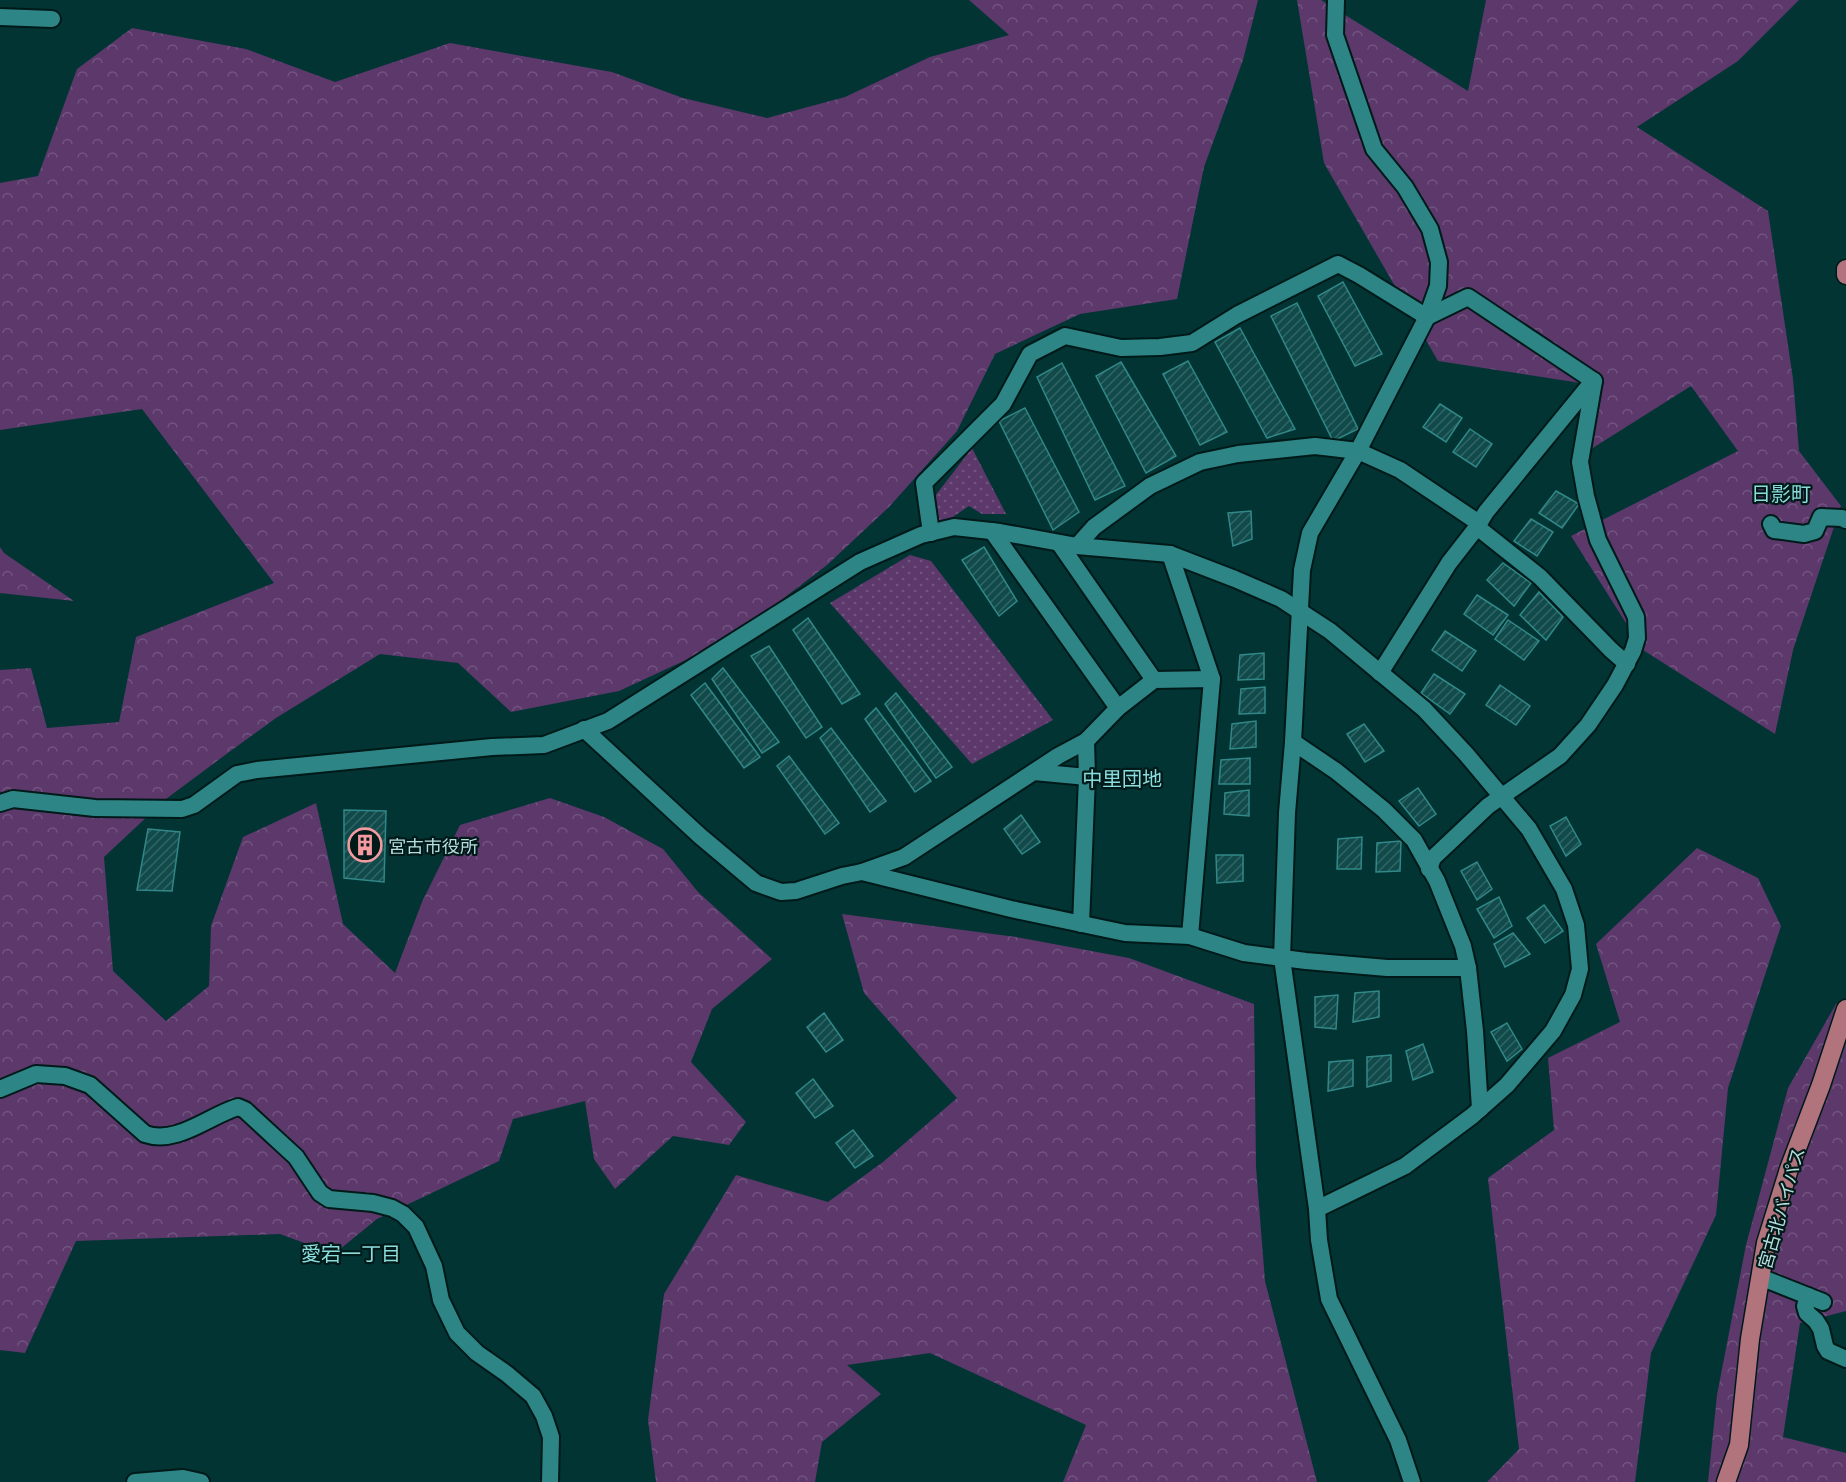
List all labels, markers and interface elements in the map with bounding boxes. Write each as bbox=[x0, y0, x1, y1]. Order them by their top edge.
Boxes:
district label: 日影町 bbox=[1751, 478, 1811, 507]
district label: 中里団地 bbox=[1082, 763, 1162, 792]
building icon: 宮古市役所 bbox=[347, 827, 383, 863]
place label: 宮古市役所 bbox=[388, 832, 478, 858]
street label: 宮古北バイパス bbox=[1750, 1144, 1810, 1272]
district label: 愛宕一丁目 bbox=[301, 1238, 401, 1267]

